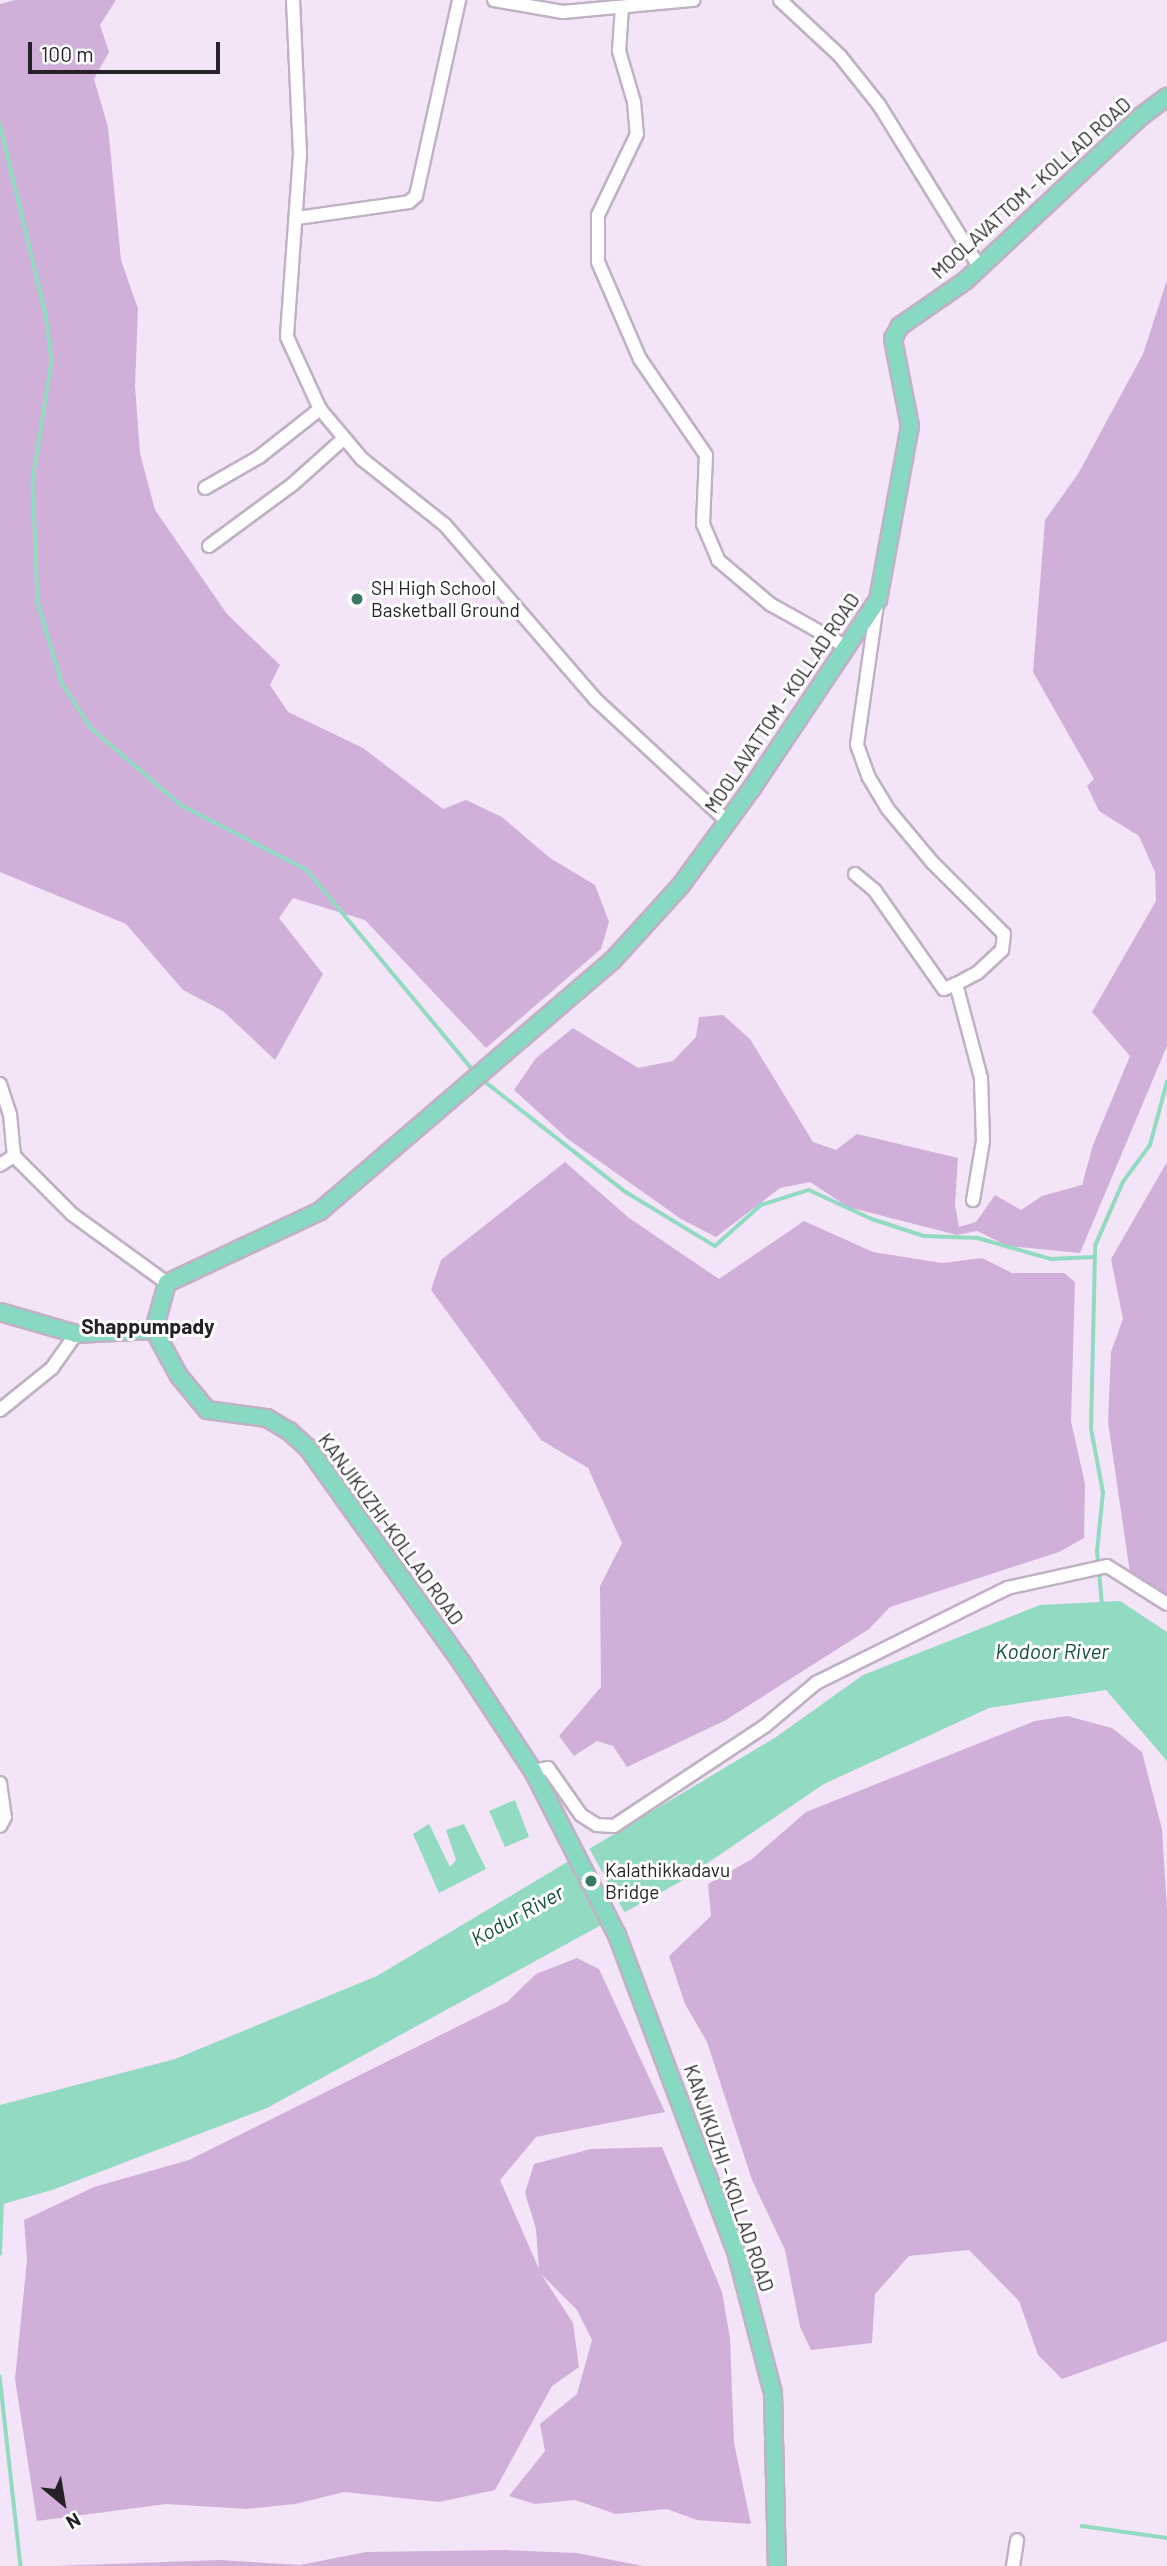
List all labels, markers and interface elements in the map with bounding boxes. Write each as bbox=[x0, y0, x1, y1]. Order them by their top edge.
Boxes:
scale bar bbox=[32, 28, 224, 72]
text: 100 m bbox=[41, 41, 94, 66]
street label: MOOLAVATTOM - KOLLAD ROAD bbox=[927, 93, 1135, 283]
place label: SH High School Basketball Ground bbox=[371, 577, 520, 621]
street label: MOOLAVATTOM - KOLLAD ROAD bbox=[700, 589, 864, 817]
marker: SH High School Basketball Ground bbox=[349, 591, 365, 607]
district label: Shappumpady bbox=[81, 1313, 215, 1339]
street label: KANJIKUZHI-KOLLAD ROAD bbox=[314, 1429, 468, 1629]
water label: Kodoor River bbox=[995, 1638, 1109, 1664]
place label: Kalathikkadavu Bridge bbox=[605, 1859, 730, 1903]
marker: Kalathikkadavu Bridge bbox=[583, 1873, 599, 1889]
water label: Kodur River bbox=[466, 1879, 568, 1951]
street label: KANJIKUZHI - KOLLAD ROAD bbox=[679, 2062, 779, 2294]
north arrow bbox=[28, 2468, 98, 2538]
text: N bbox=[63, 2508, 85, 2535]

